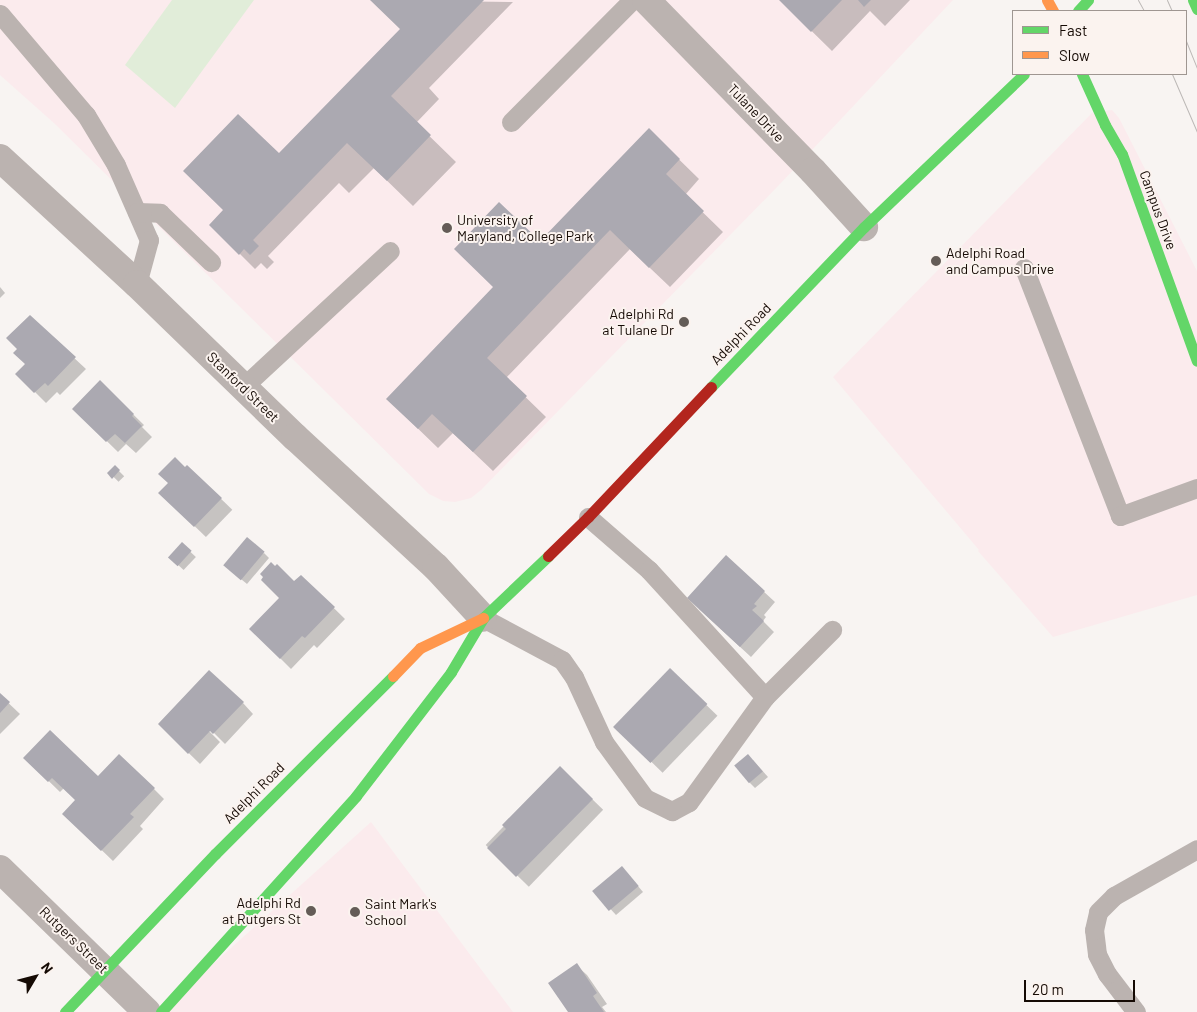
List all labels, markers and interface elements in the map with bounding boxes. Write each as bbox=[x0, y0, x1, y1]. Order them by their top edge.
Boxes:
legend bbox=[1012, 10, 1187, 75]
text: Fast bbox=[1059, 21, 1087, 39]
text: Slow bbox=[1059, 46, 1090, 64]
street label: Tulane Drive bbox=[724, 80, 788, 146]
street label: Campus Drive bbox=[1136, 168, 1180, 252]
place label: University of Maryland, College Park bbox=[457, 212, 593, 244]
marker: University of Maryland, College Park bbox=[441, 222, 453, 234]
place label: Adelphi Road and Campus Drive bbox=[946, 245, 1054, 278]
marker: Adelphi Road and Campus Drive bbox=[930, 255, 942, 267]
street label: Adelphi Road bbox=[707, 300, 775, 368]
place label: Adelphi Rd at Tulane Dr bbox=[602, 306, 674, 338]
marker: Adelphi Rd at Tulane Dr bbox=[678, 316, 690, 328]
street label: Stanford Street bbox=[203, 348, 283, 426]
street label: Adelphi Road bbox=[220, 759, 288, 827]
place label: Adelphi Rd at Rutgers St bbox=[222, 895, 301, 928]
place label: Saint Mark's School bbox=[365, 896, 437, 929]
street label: Rutgers Street bbox=[36, 903, 112, 977]
marker: Adelphi Rd at Rutgers St bbox=[305, 905, 317, 917]
marker: Saint Mark's School bbox=[349, 906, 361, 918]
north arrow bbox=[10, 952, 60, 1002]
text: N bbox=[38, 959, 57, 977]
scale bar bbox=[1027, 970, 1138, 1002]
text: 20 m bbox=[1032, 980, 1064, 998]

